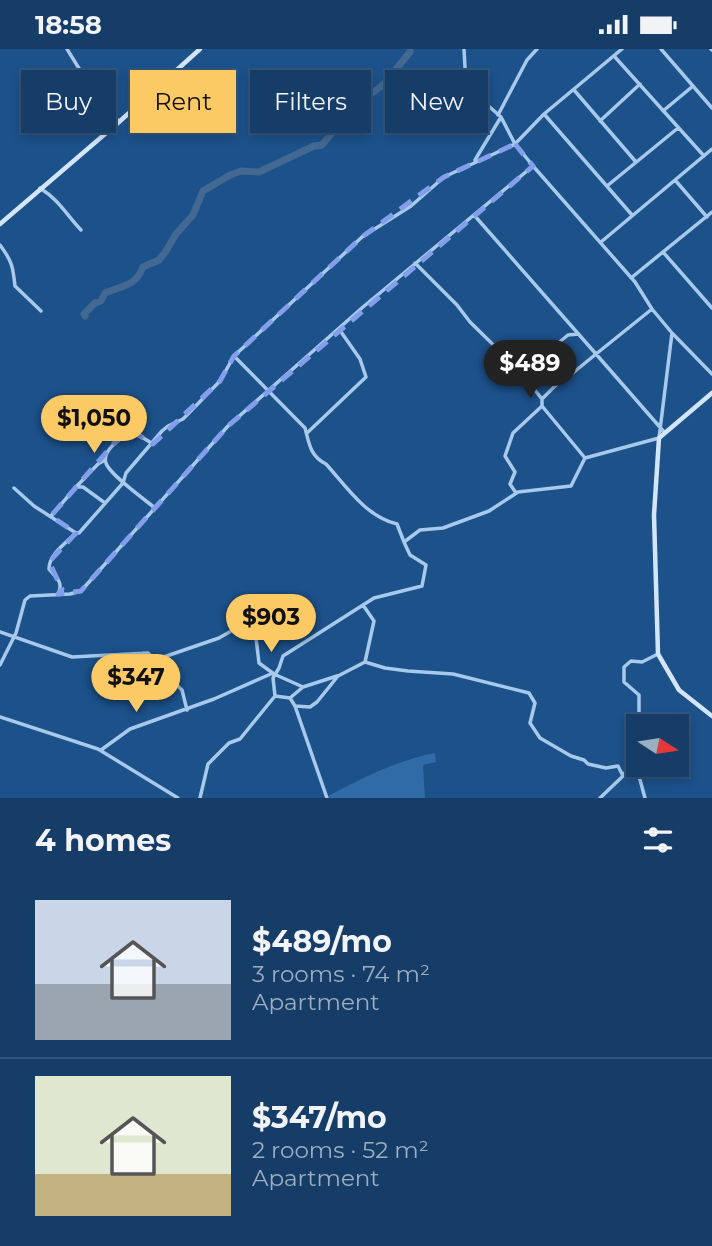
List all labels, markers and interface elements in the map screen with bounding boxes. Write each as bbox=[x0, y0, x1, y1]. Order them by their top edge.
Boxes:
text: 18:58 bbox=[35, 9, 102, 41]
chip: Buy bbox=[21, 70, 116, 133]
chip: Rent bbox=[130, 70, 236, 133]
chip: Filters bbox=[250, 70, 371, 133]
chip: New bbox=[385, 70, 488, 133]
pin: $489 bbox=[489, 341, 571, 400]
text: $489 bbox=[500, 349, 560, 377]
pin: $1,050 bbox=[37, 395, 151, 455]
text: $1,050 bbox=[57, 404, 131, 432]
pin: $903 bbox=[230, 595, 312, 654]
text: $903 bbox=[242, 603, 300, 631]
pin: $347 bbox=[95, 655, 177, 714]
text: $347 bbox=[107, 663, 165, 691]
north arrow bbox=[626, 714, 690, 777]
map controls bbox=[626, 714, 689, 777]
icon: filters bbox=[639, 821, 677, 859]
text: 4 homes bbox=[35, 822, 171, 859]
text: $489/mo bbox=[252, 923, 392, 960]
icon: home bbox=[91, 928, 175, 1012]
text: 3 rooms · 74 m² bbox=[252, 960, 430, 988]
text: Apartment bbox=[252, 988, 380, 1016]
text: $347/mo bbox=[252, 1099, 387, 1136]
icon: home bbox=[91, 1104, 175, 1188]
text: 2 rooms · 52 m² bbox=[252, 1136, 429, 1164]
text: Apartment bbox=[252, 1164, 380, 1192]

